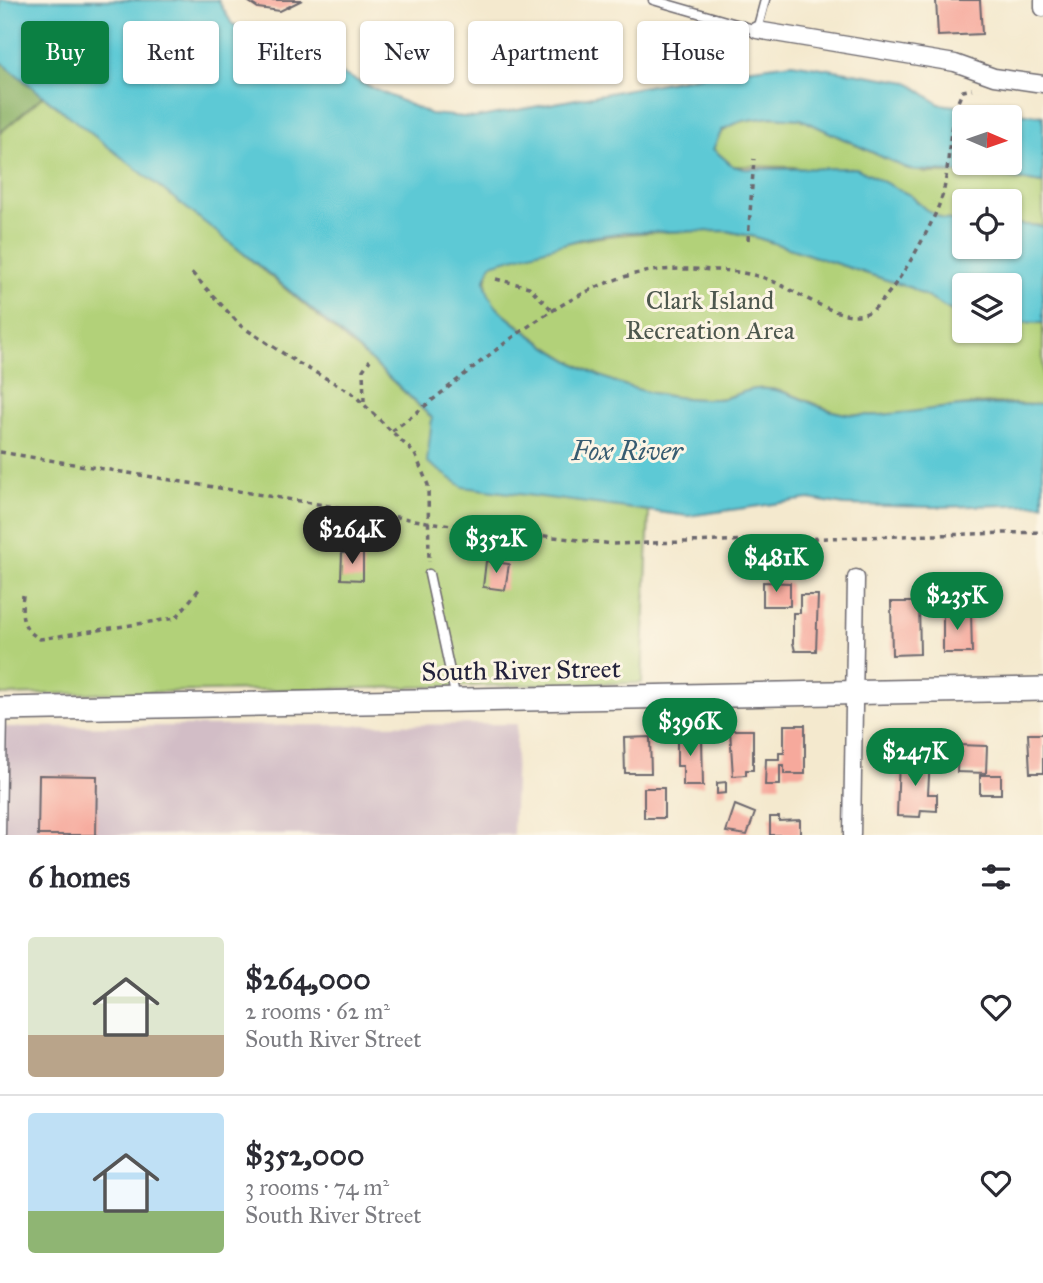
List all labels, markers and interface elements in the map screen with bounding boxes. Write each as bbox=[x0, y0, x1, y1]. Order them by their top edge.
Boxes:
chip: Buy bbox=[21, 21, 109, 84]
chip: Rent bbox=[123, 21, 219, 84]
chip: Filters bbox=[233, 21, 346, 84]
chip: New bbox=[360, 21, 454, 84]
chip: Apartment bbox=[468, 21, 623, 84]
chip: House bbox=[637, 21, 749, 84]
north arrow bbox=[952, 105, 1022, 175]
map controls bbox=[952, 105, 1022, 343]
button: locate bbox=[952, 189, 1022, 259]
button: layers bbox=[952, 273, 1022, 343]
park label: Clark Island Recreation Area bbox=[625, 284, 795, 346]
water label: Fox River bbox=[570, 433, 684, 468]
pin: $264K bbox=[303, 506, 401, 566]
text: $264K bbox=[319, 515, 385, 543]
pin: $352K bbox=[447, 516, 545, 575]
text: $352K bbox=[465, 524, 527, 552]
pin: $481K bbox=[727, 534, 825, 594]
text: $481K bbox=[744, 543, 808, 571]
pin: $235K bbox=[908, 572, 1006, 632]
text: $235K bbox=[926, 581, 988, 609]
street label: South River Street bbox=[421, 652, 621, 688]
pin: $396K bbox=[641, 698, 739, 758]
text: $396K bbox=[658, 707, 722, 735]
pin: $247K bbox=[866, 728, 964, 788]
text: $247K bbox=[882, 737, 948, 765]
icon: filters bbox=[977, 858, 1015, 896]
text: 6 homes bbox=[28, 859, 130, 895]
text: $264,000 bbox=[245, 961, 371, 997]
icon: home bbox=[84, 965, 168, 1049]
icon: heart bbox=[977, 988, 1015, 1026]
text: 2 rooms · 62 m² bbox=[245, 997, 390, 1025]
text: South River Street bbox=[245, 1025, 421, 1053]
text: $352,000 bbox=[245, 1137, 365, 1173]
icon: home bbox=[84, 1141, 168, 1225]
icon: heart bbox=[977, 1164, 1015, 1202]
text: 3 rooms · 74 m² bbox=[245, 1173, 389, 1201]
text: South River Street bbox=[245, 1201, 421, 1229]

